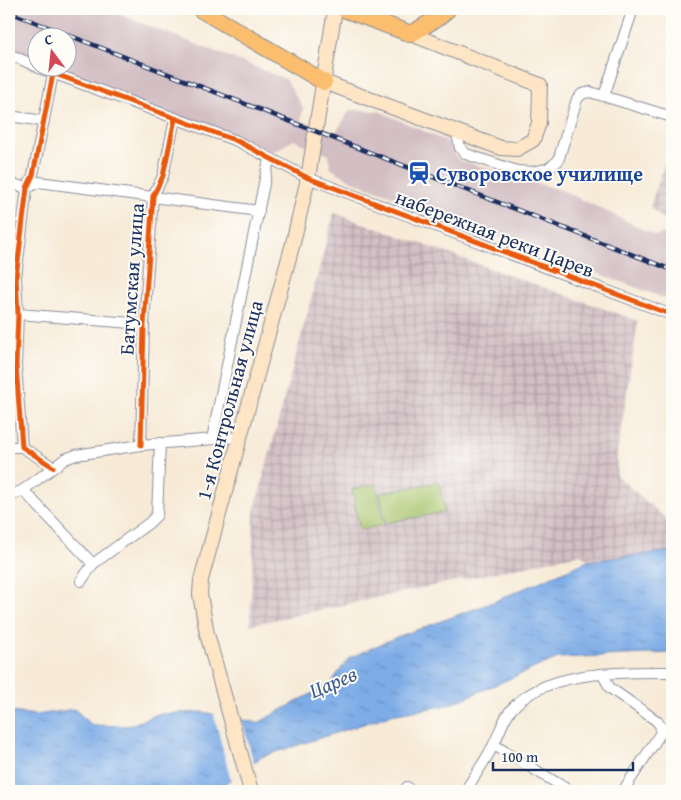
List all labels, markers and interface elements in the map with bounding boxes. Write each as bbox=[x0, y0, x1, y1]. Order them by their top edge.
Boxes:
north arrow bbox=[28, 28, 78, 78]
text: С bbox=[42, 29, 55, 50]
place label: Суворовское училище bbox=[436, 159, 643, 188]
station icon: Суворовское училище bbox=[406, 160, 432, 186]
street label: набережная реки Царев bbox=[392, 182, 598, 284]
street label: Батумская улица bbox=[111, 202, 151, 356]
street label: 1-я Контрольная улица bbox=[188, 296, 270, 503]
water label: Царев bbox=[304, 658, 362, 706]
scale bar bbox=[493, 740, 634, 772]
text: 100 m bbox=[501, 746, 539, 767]

